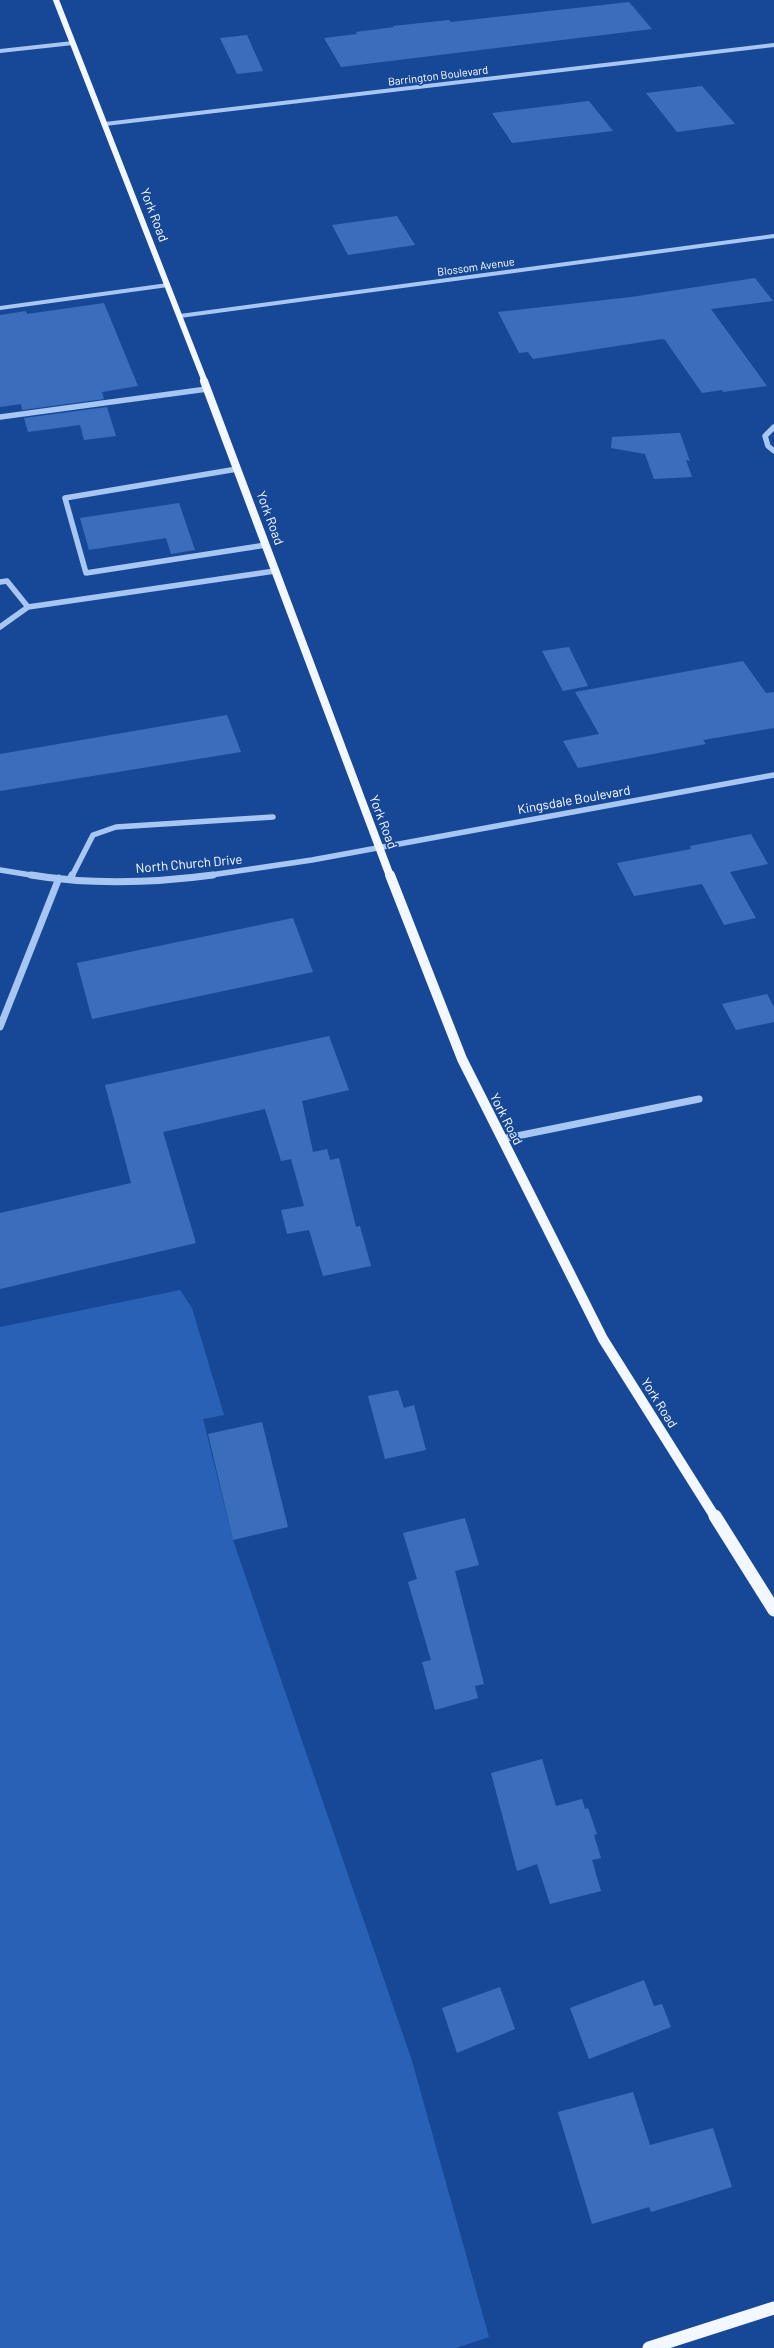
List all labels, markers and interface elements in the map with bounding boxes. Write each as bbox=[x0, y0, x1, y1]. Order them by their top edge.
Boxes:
street label: Barrington Boulevard bbox=[387, 63, 489, 89]
street label: York Road bbox=[137, 186, 171, 244]
street label: Blossom Avenue bbox=[436, 255, 516, 279]
street label: York Road bbox=[253, 489, 287, 547]
street label: Kingsdale Boulevard bbox=[516, 782, 632, 818]
street label: York Road bbox=[366, 793, 400, 851]
street label: North Church Drive bbox=[135, 852, 243, 876]
street label: York Road bbox=[486, 1090, 526, 1148]
street label: York Road bbox=[637, 1375, 681, 1431]

